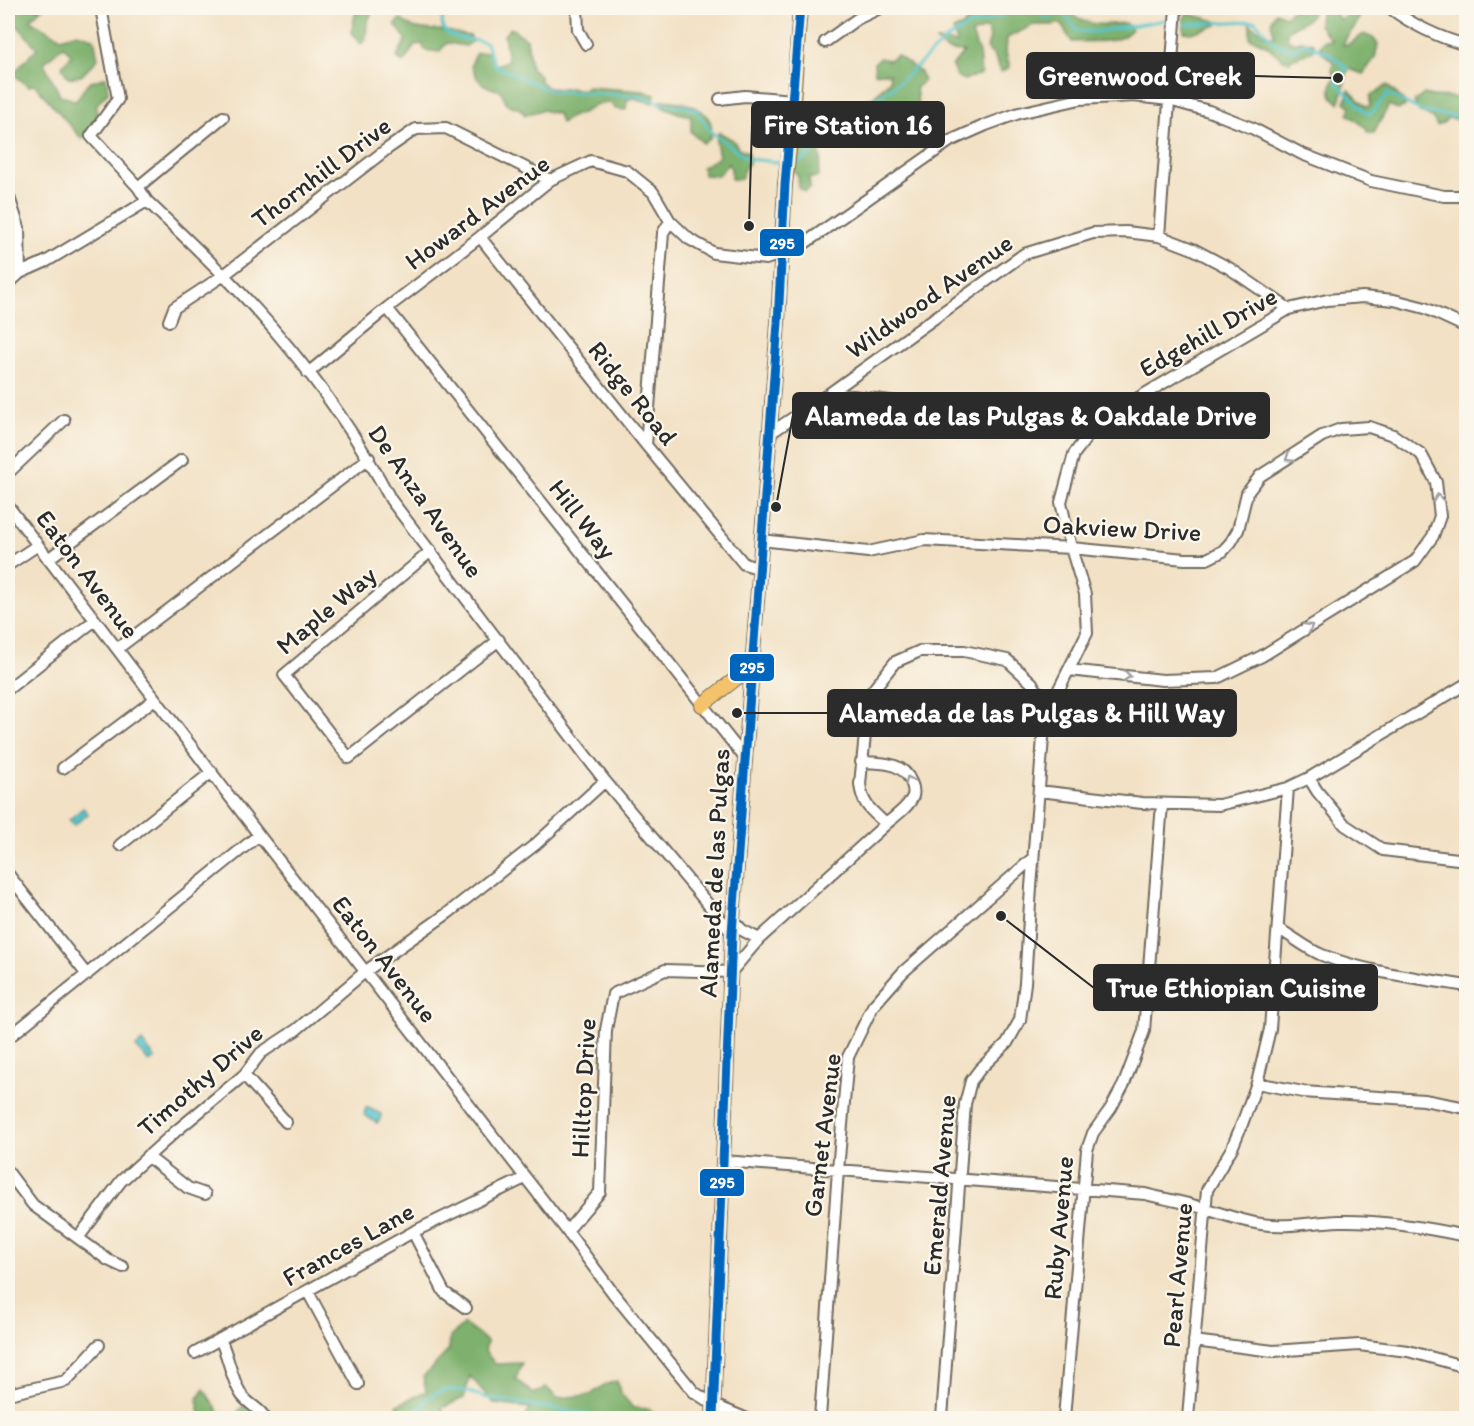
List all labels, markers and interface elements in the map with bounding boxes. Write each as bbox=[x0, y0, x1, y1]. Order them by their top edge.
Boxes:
callout: Greenwood Creek bbox=[1027, 53, 1254, 98]
text: Greenwood Creek bbox=[1038, 59, 1243, 92]
callout: Fire Station 16 bbox=[752, 102, 944, 147]
text: Fire Station 16 bbox=[764, 108, 932, 141]
street label: Thornhill Drive bbox=[245, 109, 397, 235]
street label: Howard Avenue bbox=[398, 147, 556, 277]
street label: Wildwood Avenue bbox=[839, 226, 1019, 366]
line badge: 295 bbox=[759, 228, 805, 257]
text: 295 bbox=[769, 234, 795, 253]
street label: Edgehill Drive bbox=[1133, 280, 1283, 384]
street label: Ridge Road bbox=[581, 334, 685, 452]
callout: Alameda de las Pulgas & Oakdale Drive bbox=[793, 393, 1269, 438]
text: Alameda de las Pulgas & Oakdale Drive bbox=[804, 399, 1257, 432]
street label: De Anza Avenue bbox=[361, 418, 491, 584]
one-way arrow bbox=[1285, 450, 1295, 462]
street label: Hill Way bbox=[542, 473, 624, 565]
one-way arrow bbox=[1432, 494, 1445, 503]
street label: Eaton Avenue bbox=[29, 503, 147, 645]
street label: Oakview Drive bbox=[1042, 508, 1202, 548]
street label: Maple Way bbox=[269, 559, 383, 661]
one-way arrow bbox=[1302, 624, 1313, 635]
line badge: 295 bbox=[729, 653, 775, 682]
text: 295 bbox=[739, 658, 765, 677]
one-way arrow bbox=[1123, 669, 1132, 682]
callout: Alameda de las Pulgas & Hill Way bbox=[828, 690, 1236, 736]
text: Alameda de las Pulgas & Hill Way bbox=[838, 696, 1225, 729]
street label: Alameda de las Pulgas bbox=[691, 748, 737, 998]
one-way arrow bbox=[904, 776, 916, 787]
street label: Eaton Avenue bbox=[325, 889, 445, 1029]
callout: True Ethiopian Cuisine bbox=[1094, 965, 1377, 1010]
text: True Ethiopian Cuisine bbox=[1105, 971, 1366, 1004]
street label: Timothy Drive bbox=[131, 1017, 269, 1143]
street label: Hilltop Drive bbox=[563, 1017, 603, 1159]
street label: Garnet Avenue bbox=[796, 1051, 848, 1219]
street label: Emerald Avenue bbox=[915, 1093, 963, 1277]
street label: Ruby Avenue bbox=[1036, 1155, 1080, 1301]
line badge: 295 bbox=[699, 1168, 745, 1197]
text: 295 bbox=[709, 1173, 735, 1192]
street label: Frances Lane bbox=[277, 1195, 419, 1293]
street label: Pearl Avenue bbox=[1155, 1201, 1199, 1349]

